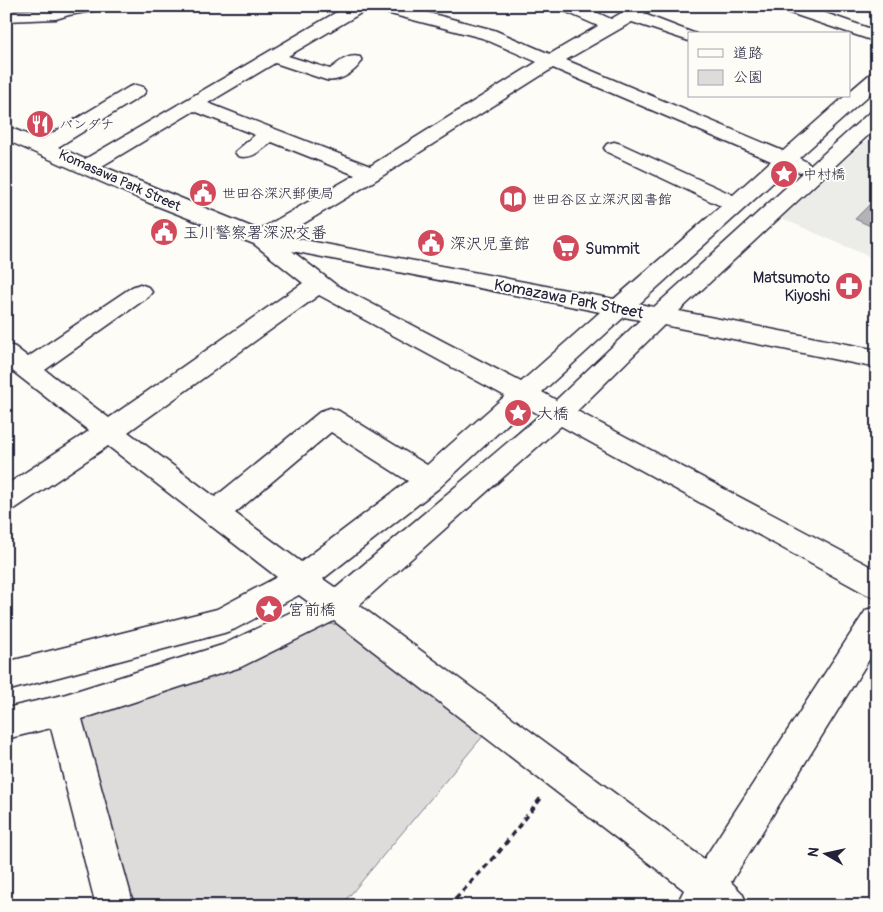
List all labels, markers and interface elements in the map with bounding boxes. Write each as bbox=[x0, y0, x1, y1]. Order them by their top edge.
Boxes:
legend bbox=[688, 32, 850, 98]
text: 道路 bbox=[733, 44, 763, 63]
text: 公園 bbox=[733, 68, 763, 87]
restaurant icon: バンダナ bbox=[25, 109, 55, 139]
place label: バンダナ bbox=[59, 116, 114, 133]
street label: Komasawa Park Street bbox=[56, 146, 184, 215]
place icon: 中村橋 bbox=[769, 159, 799, 189]
place label: 中村橋 bbox=[803, 166, 845, 183]
public building icon: 世田谷深沢郵便局 bbox=[188, 178, 218, 208]
library icon: 世田谷区立深沢図書館 bbox=[498, 184, 528, 214]
place label: 世田谷深沢郵便局 bbox=[222, 185, 334, 202]
place label: 世田谷区立深沢図書館 bbox=[532, 191, 672, 208]
public building icon: 玉川警察署深沢交番 bbox=[149, 217, 179, 247]
place label: 玉川警察署深沢交番 bbox=[183, 223, 327, 243]
public building icon: 深沢児童館 bbox=[416, 228, 446, 258]
supermarket icon: Summit bbox=[551, 233, 581, 263]
place label: 深沢児童館 bbox=[450, 234, 530, 254]
place label: Summit bbox=[585, 239, 640, 259]
place label: Matsumoto Kiyoshi bbox=[753, 268, 830, 306]
pharmacy icon: Matsumoto Kiyoshi bbox=[834, 271, 864, 301]
street label: Komazawa Park Street bbox=[492, 275, 646, 323]
place icon: 大橋 bbox=[503, 398, 533, 428]
place label: 大橋 bbox=[537, 404, 569, 424]
place icon: 宮前橋 bbox=[254, 594, 284, 624]
place label: 宮前橋 bbox=[288, 600, 336, 620]
north arrow bbox=[800, 830, 850, 880]
text: N bbox=[805, 846, 823, 858]

